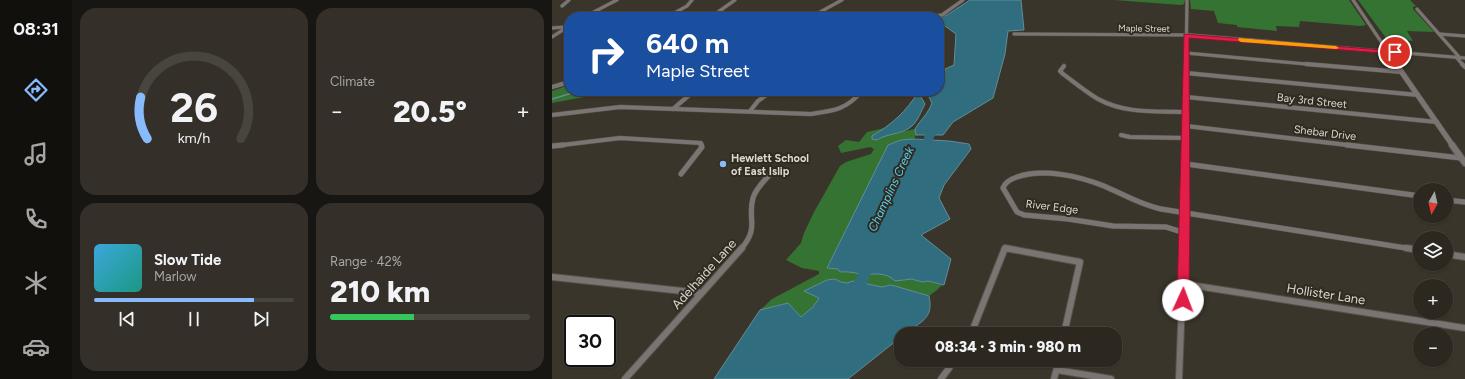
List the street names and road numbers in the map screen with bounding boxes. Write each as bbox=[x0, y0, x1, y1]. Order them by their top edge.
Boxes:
street label: Maple Street bbox=[1118, 22, 1171, 34]
street label: Bay 3rd Street bbox=[1276, 91, 1348, 111]
street label: Shebar Drive bbox=[1293, 123, 1357, 143]
street label: River Edge bbox=[1025, 197, 1079, 217]
street label: Adelhaide Lane bbox=[669, 236, 739, 312]
street label: Hollister Lane bbox=[1286, 280, 1366, 308]

